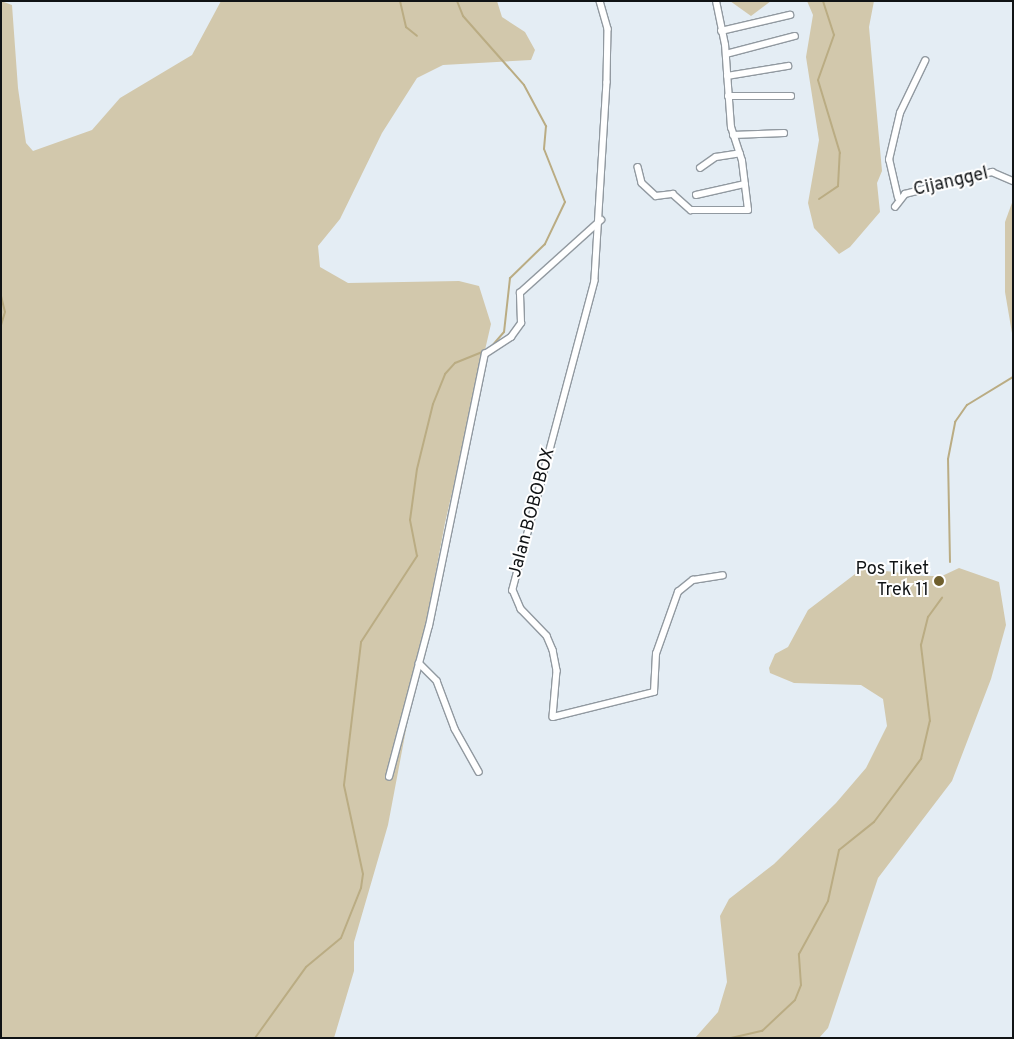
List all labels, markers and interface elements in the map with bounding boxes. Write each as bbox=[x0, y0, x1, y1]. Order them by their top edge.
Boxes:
street label: Cijanggel bbox=[912, 164, 990, 202]
street label: Jalan BOBOBOX bbox=[505, 446, 561, 580]
place label: Pos Tiket Trek 11 bbox=[855, 560, 929, 602]
marker: Pos Tiket Trek 11 bbox=[933, 575, 945, 587]

